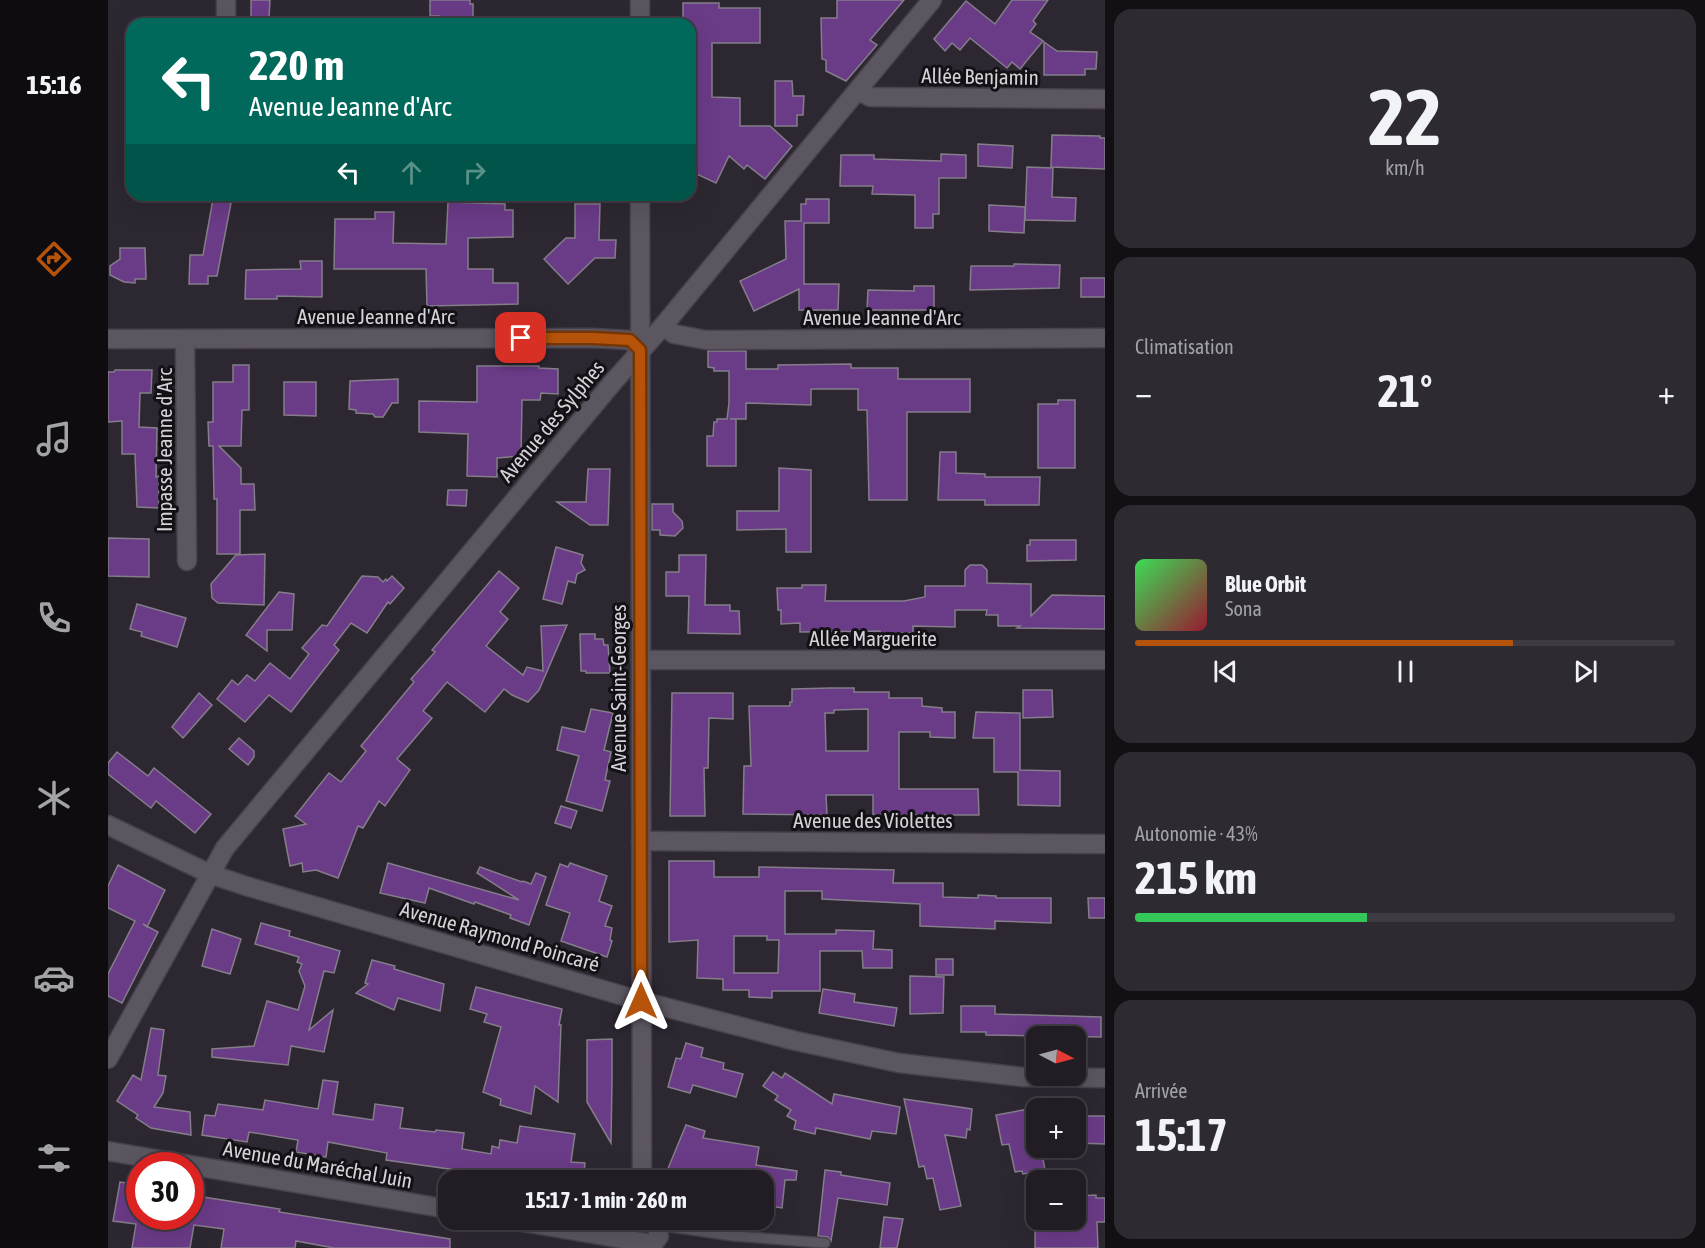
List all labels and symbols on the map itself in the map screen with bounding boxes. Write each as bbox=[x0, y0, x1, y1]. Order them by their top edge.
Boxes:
street label: Allée Benjamin bbox=[921, 63, 1039, 89]
street label: Avenue Jeanne d'Arc bbox=[297, 304, 455, 328]
street label: Avenue Jeanne d'Arc bbox=[803, 305, 961, 329]
pin bbox=[495, 312, 546, 363]
street label: Avenue des Sylphes bbox=[493, 356, 609, 486]
street label: Impasse Jeanne d'Arc bbox=[152, 368, 176, 532]
street label: Avenue Saint-Georges bbox=[606, 604, 630, 772]
street label: Allée Marguerite bbox=[809, 626, 937, 650]
street label: Avenue des Violettes bbox=[793, 808, 953, 832]
street label: Avenue Raymond Poincaré bbox=[398, 896, 602, 976]
position arrow bbox=[609, 969, 673, 1033]
north arrow bbox=[1026, 1026, 1086, 1086]
street label: Avenue du Maréchal Juin bbox=[222, 1136, 414, 1192]
speed limit sign: 30 bbox=[126, 1152, 204, 1230]

